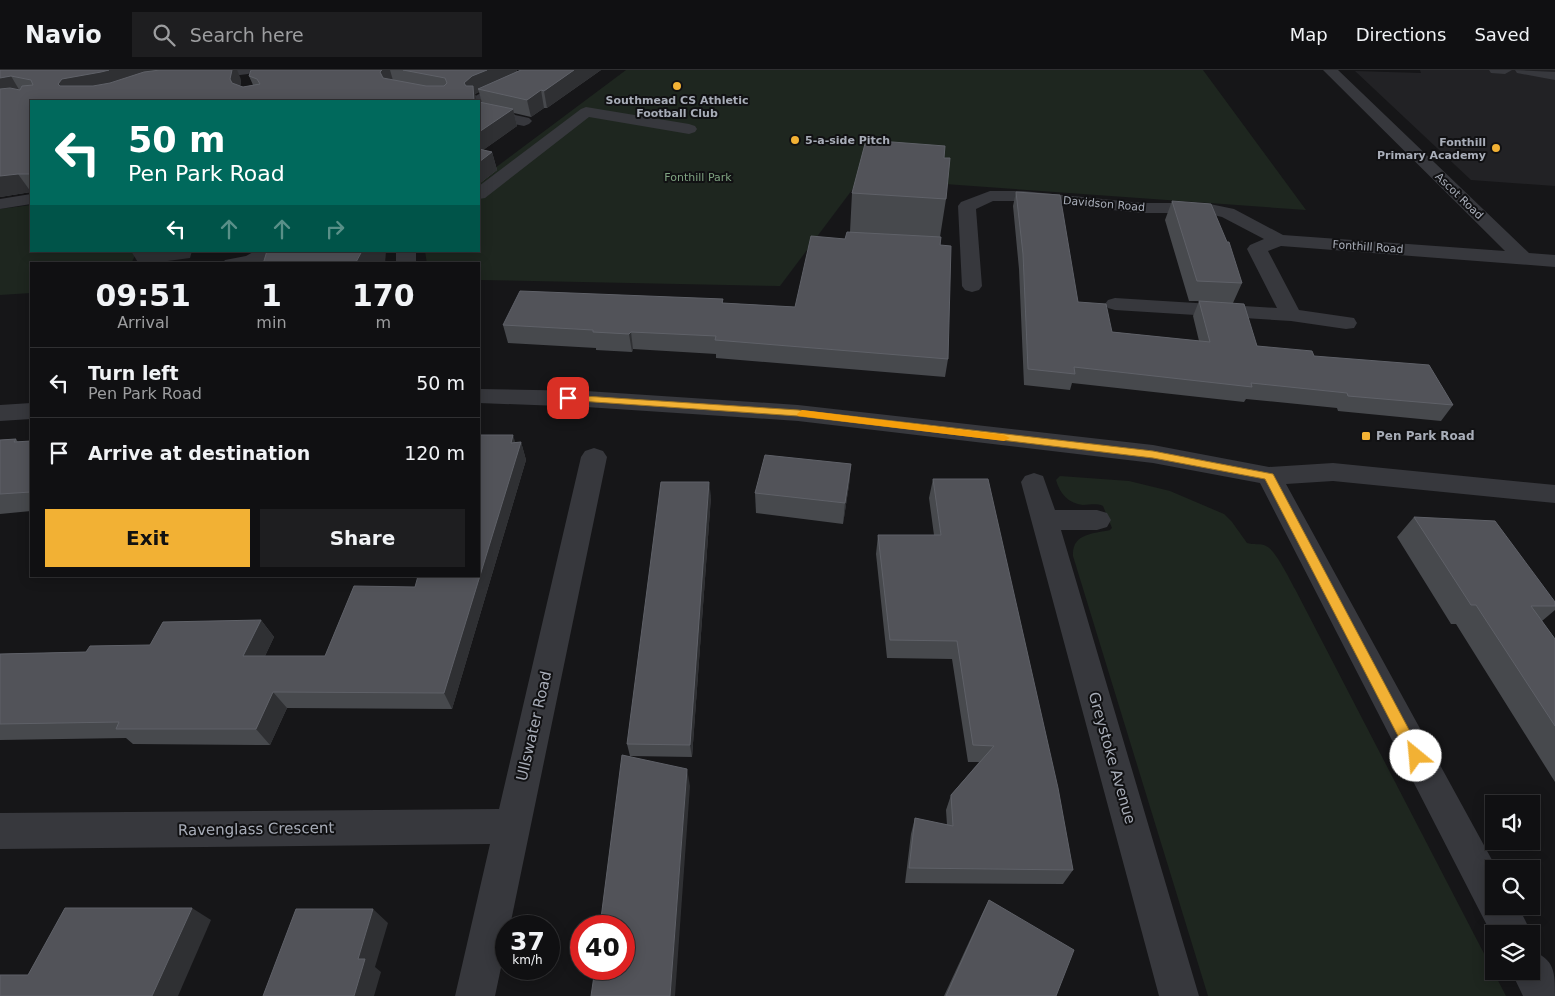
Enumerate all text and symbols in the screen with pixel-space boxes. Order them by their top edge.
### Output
search box [132,12,482,57]
text: Navio [25,21,102,49]
icon: search [150,21,178,49]
text: Search here [190,24,304,46]
text: Map [1290,24,1328,45]
text: Directions [1356,24,1446,45]
text: Saved [1474,24,1530,45]
marker: Southmead CS Athletic Football Club [671,80,683,92]
place label: Southmead CS Athletic Football Club [606,94,748,120]
icon: left [45,120,110,185]
text: 50 m [128,120,225,160]
marker: 5-a-side Pitch [789,134,801,146]
place label: 5-a-side Pitch [805,134,890,147]
place label: Fonthill Primary Academy [1377,136,1486,162]
marker: Fonthill Primary Academy [1490,142,1502,154]
text: Pen Park Road [128,161,285,186]
street label: Ascot Road [1432,170,1486,222]
park label: Fonthill Park [664,171,732,184]
street label: Davidson Road [1062,194,1146,214]
icon: left [162,215,190,243]
icon: ahead [215,215,243,243]
icon: ahead [268,215,296,243]
icon: right [321,215,349,243]
street label: Fonthill Road [1332,238,1404,256]
text: 09:51 [95,278,191,313]
text: 1 [261,278,282,313]
text: 170 [352,278,415,313]
text: Arrival [117,313,169,332]
text: min [256,313,287,332]
text: m [375,313,391,332]
text: Turn left [88,362,179,384]
icon: left [45,369,73,397]
text: 50 m [416,372,465,394]
pin [547,377,589,419]
text: Pen Park Road [88,384,202,403]
icon: arrive [554,384,582,412]
place label: Pen Park Road [1376,429,1474,443]
marker: Pen Park Road [1360,430,1372,442]
icon: arrive [45,439,73,467]
text: Arrive at destination [88,442,310,464]
text: 120 m [404,442,465,464]
button: Exit [45,509,250,567]
button: Share [260,509,465,567]
street label: Ullswater Road [513,669,555,783]
street label: Greystoke Avenue [1085,690,1139,826]
position arrow [1389,729,1441,781]
map controls [1485,795,1540,980]
button: sound [1485,795,1540,850]
street label: Ravenglass Crescent [178,819,334,839]
button: search [1485,860,1540,915]
speed limit sign: 40 [570,915,635,980]
button: layers [1485,925,1540,980]
text: 37 [510,927,545,956]
text: km/h [512,953,543,967]

